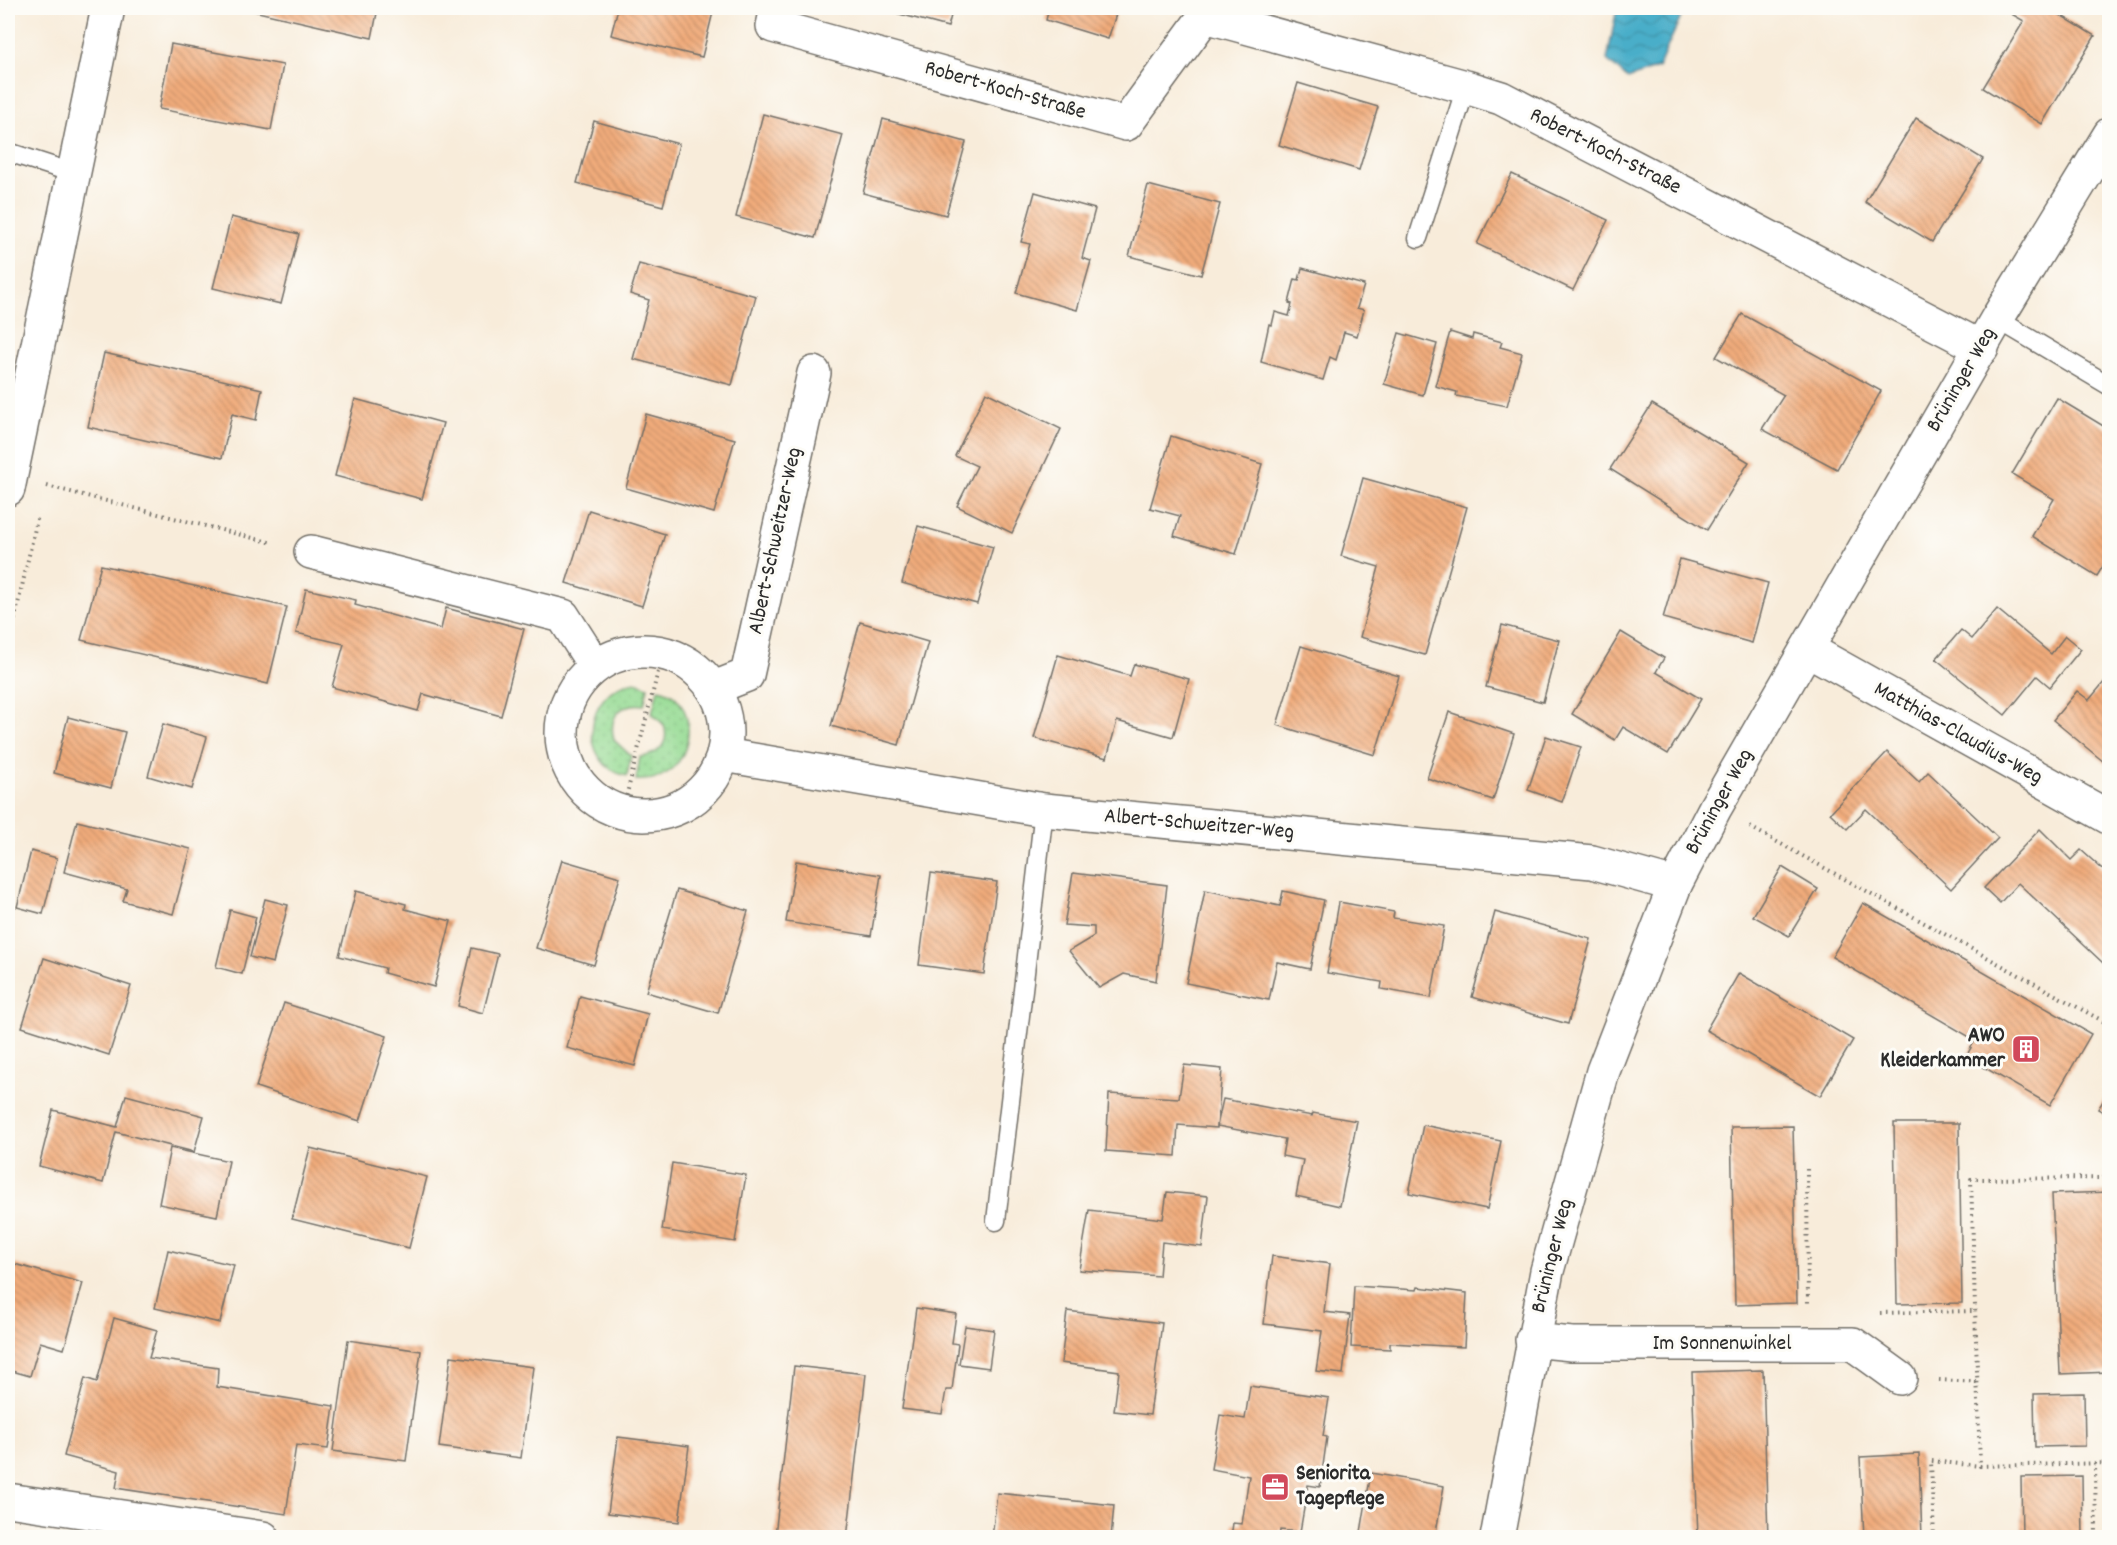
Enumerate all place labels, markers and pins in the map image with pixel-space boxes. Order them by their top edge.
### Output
place label: AWO Kleiderkammer [1880,1021,2006,1077]
building icon: AWO Kleiderkammer [2010,1033,2042,1065]
place label: Seniorita Tagepflege [1296,1459,1385,1515]
office icon: Seniorita Tagepflege [1259,1471,1291,1503]

